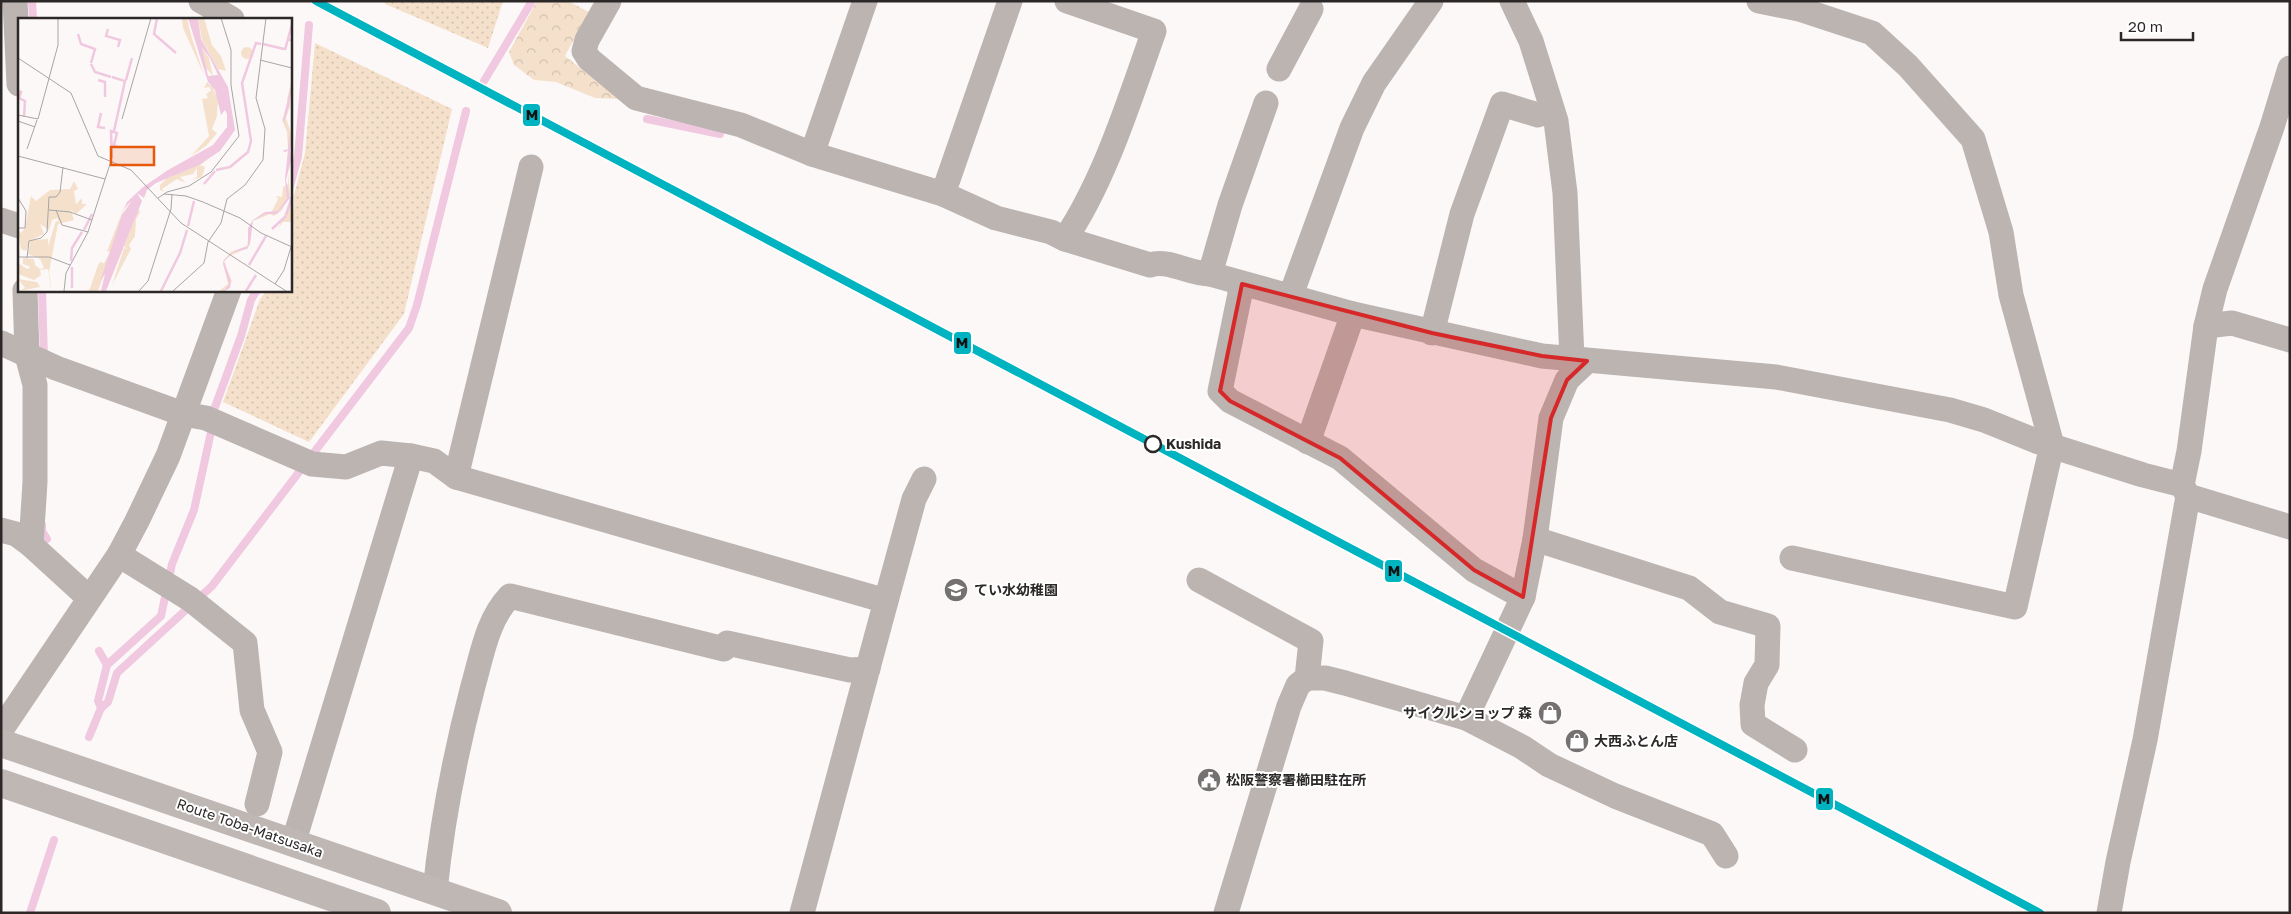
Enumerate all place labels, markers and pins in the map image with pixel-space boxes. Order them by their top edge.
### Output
marker: Kushida [1144,435,1162,453]
place label: Kushida [1166,435,1221,452]
school or university icon: てい水幼稚園 [943,577,969,603]
place label: てい水幼稚園 [974,581,1058,598]
shop icon: サイクルショップ 森 [1537,700,1563,726]
place label: サイクルショップ 森 [1403,704,1532,721]
shop icon: 大西ふとん店 [1564,728,1590,754]
place label: 大西ふとん店 [1594,732,1678,749]
public building icon: 松阪警察署櫛田駐在所 [1196,767,1222,793]
place label: 松阪警察署櫛田駐在所 [1226,771,1366,788]

